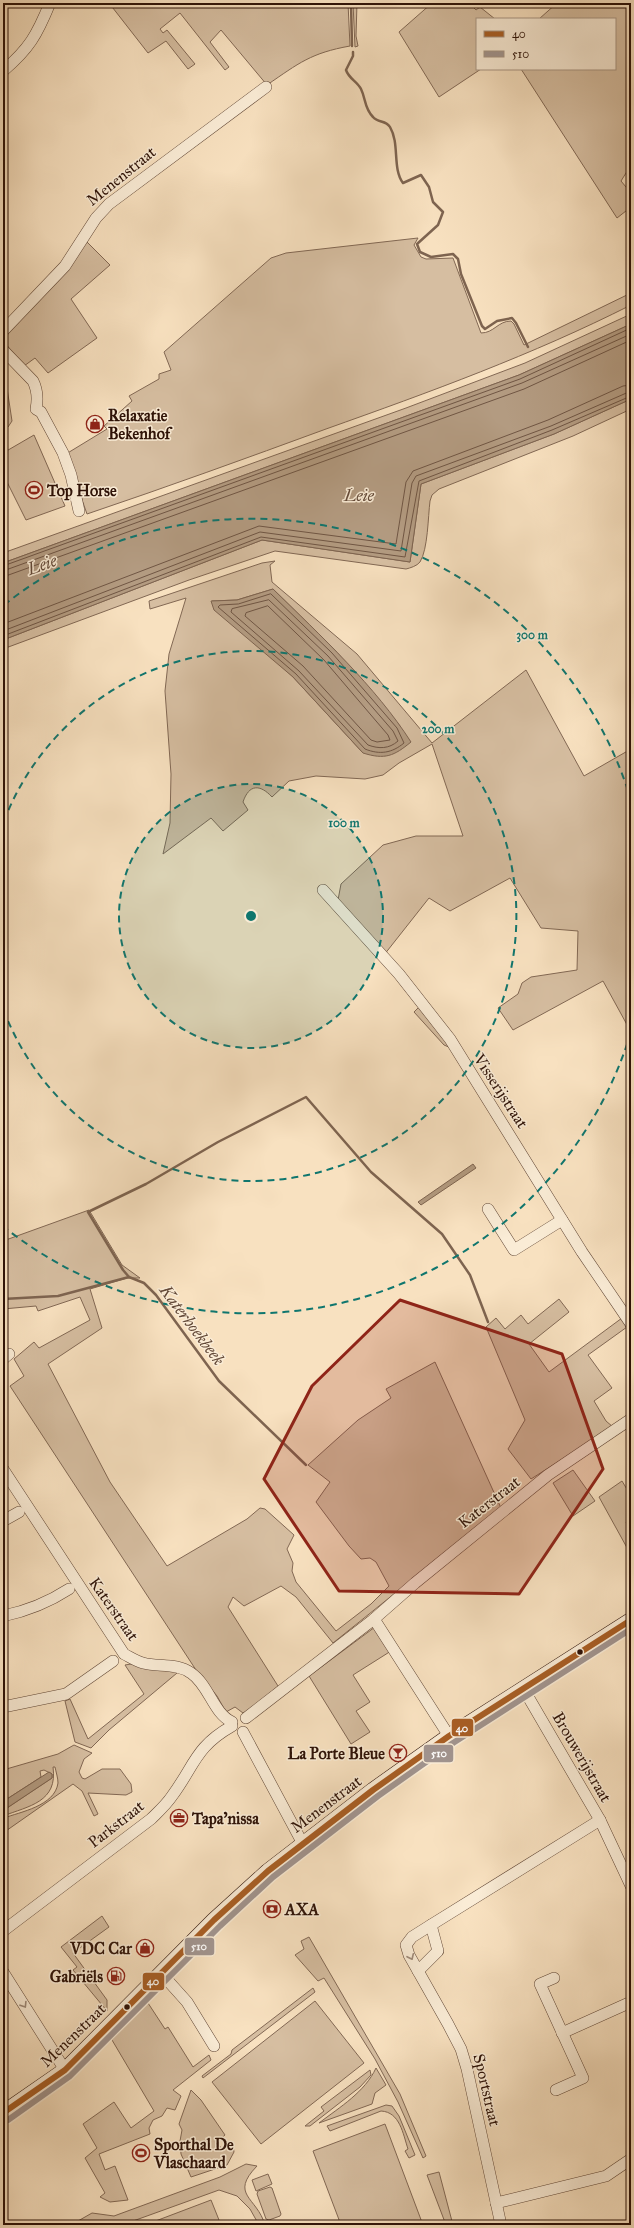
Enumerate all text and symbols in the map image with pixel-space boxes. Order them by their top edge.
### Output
legend [476,18,616,70]
text: 40 [512,27,526,41]
text: 510 [512,47,529,61]
street label: Menenstraat [83,142,160,210]
place label: Relaxatie Bekenhof [108,406,173,443]
shop icon: Relaxatie Bekenhof [85,414,105,434]
sports icon: Top Horse [24,480,44,500]
place label: Top Horse [46,481,117,501]
water label: Leie [343,485,375,506]
water label: Leie [23,550,60,580]
text: 300 m [516,628,549,643]
text: 200 m [422,722,455,736]
text: 100 m [328,816,361,830]
centre of rings [244,909,258,923]
street label: Visserijstraat [469,1049,532,1132]
water label: Katerhoekbeek [154,1280,229,1370]
street label: Katerstraat [454,1472,524,1532]
street label: Katerstraat [85,1574,143,1645]
unlabelled marker [575,1647,585,1657]
street label: Brouwerijstraat [549,1708,616,1806]
line badge: 40 [451,1718,474,1737]
text: 40 [456,1722,469,1736]
bar icon: La Porte Bleue [388,1743,408,1763]
place label: La Porte Bleue [288,1744,385,1763]
line badge: 510 [423,1744,454,1763]
text: 510 [431,1747,448,1760]
street label: Menenstraat [287,1771,365,1837]
street label: Parkstraat [84,1796,148,1852]
office icon: Tapa'nissa [169,1808,189,1828]
place label: Tapa'nissa [191,1809,260,1829]
bank icon: AXA [262,1899,282,1919]
place label: AXA [284,1900,319,1919]
line badge: 510 [184,1937,215,1956]
shop icon: VDC Car [135,1938,155,1958]
place label: VDC Car [69,1939,133,1958]
text: 510 [191,1940,208,1953]
one-way arrow [406,1952,414,1960]
fuel station icon: Gabriëls [106,1966,126,1986]
place label: Gabriëls [50,1967,103,1986]
line badge: 40 [142,1972,165,1991]
text: 40 [147,1975,160,1989]
street label: Menenstraat [36,1999,110,2071]
one-way arrow [19,2001,27,2008]
unlabelled marker [122,2002,132,2012]
street label: Sportstraat [469,2052,505,2128]
place label: Sporthal De Vlaschaard [153,2135,234,2172]
sports icon: Sporthal De Vlaschaard [131,2143,151,2163]

